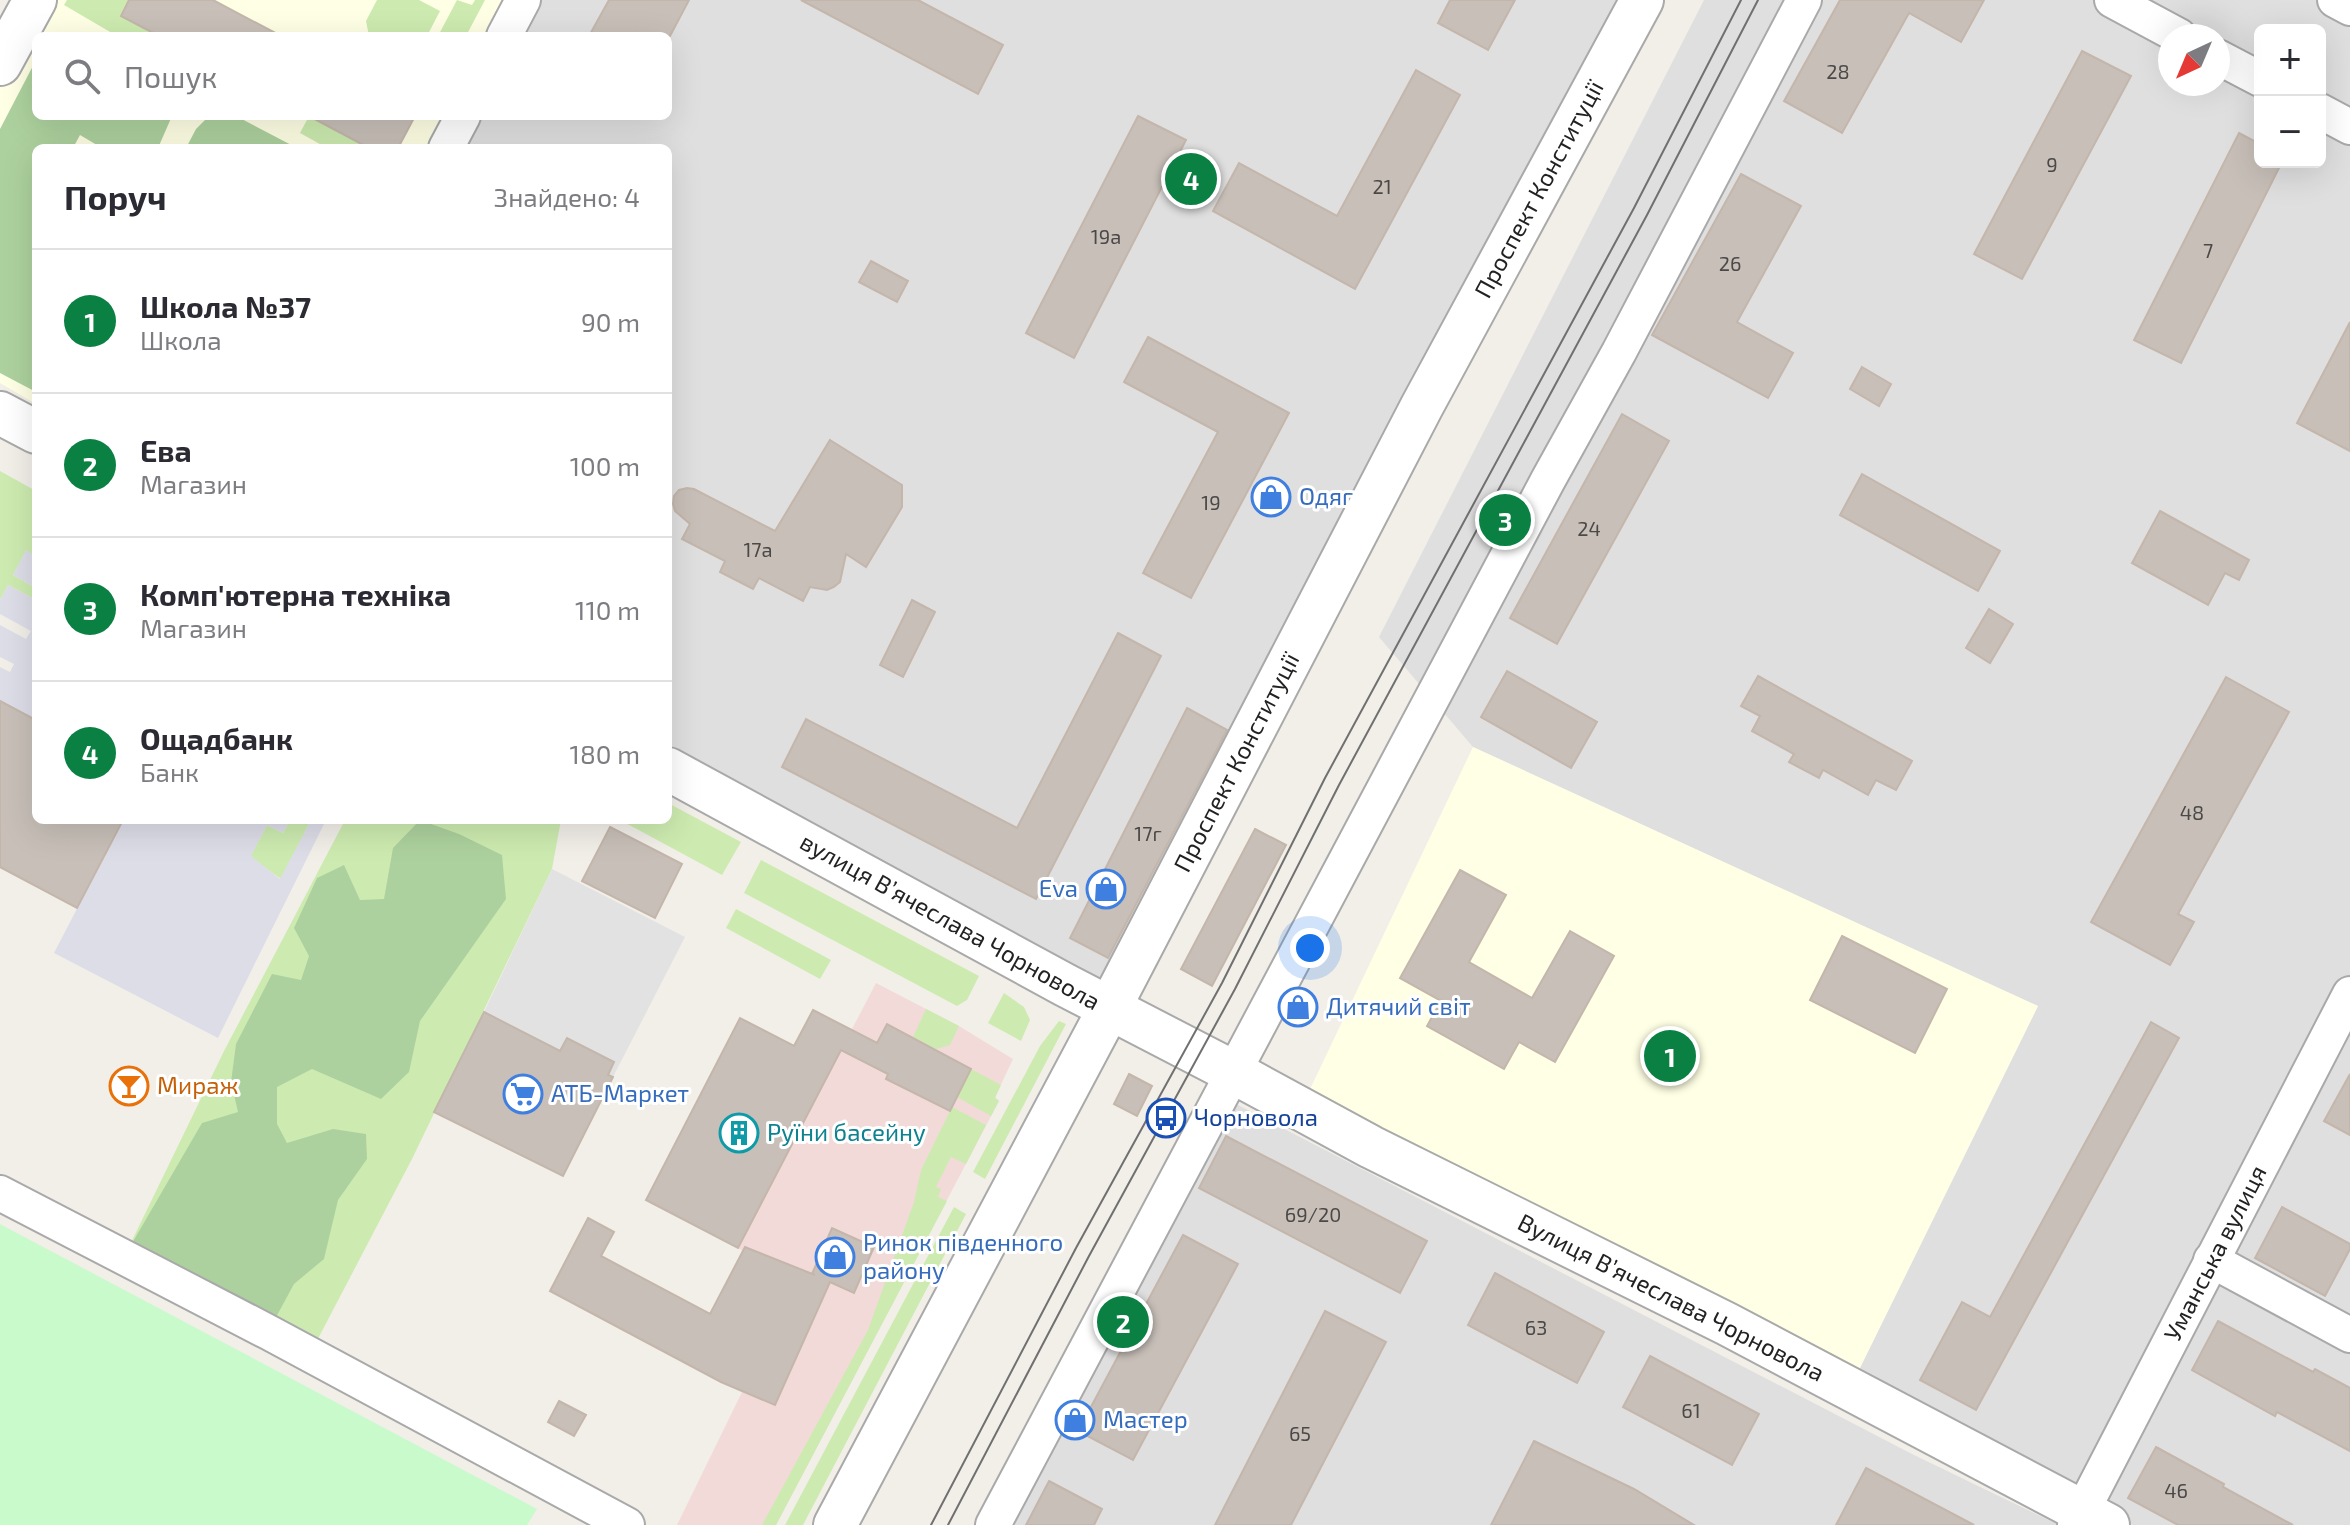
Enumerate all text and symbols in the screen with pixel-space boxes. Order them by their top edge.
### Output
north arrow [2158,24,2230,96]
map controls [2254,24,2326,168]
button: + [2254,24,2326,96]
search box [32,32,672,120]
icon: search [60,54,104,98]
text: Пошук [124,58,217,94]
house number: 28 [1826,59,1850,83]
street label: Проспект Конституції [1467,74,1609,302]
button: − [2254,96,2326,168]
pin: 4 [1165,149,1217,209]
house number: 9 [2046,152,2058,176]
house number: 21 [1372,174,1392,198]
text: Поруч [64,176,167,217]
text: Знайдено: 4 [494,181,640,212]
house number: 19а [1091,224,1121,248]
house number: 7 [2203,238,2213,262]
house number: 26 [1719,251,1741,275]
text: Школа №37 [140,288,311,324]
text: 1 [84,306,96,337]
text: 90 m [581,306,640,337]
text: Школа [140,324,222,355]
text: Ева [140,432,192,468]
text: 2 [82,450,98,481]
text: 100 m [570,450,640,481]
text: Магазин [140,468,247,499]
shop icon: Одяг [1250,476,1292,518]
place label: Одяг [1299,481,1353,510]
house number: 19 [1201,490,1221,514]
pin: 3 [1479,490,1531,550]
house number: 24 [1577,516,1601,540]
house number: 17а [743,537,773,561]
text: Комп'ютерна техніка [140,576,451,612]
text: 3 [83,594,97,625]
text: 110 m [575,594,640,625]
text: Магазин [140,612,247,643]
street label: Проспект Конституції [1167,646,1305,876]
text: Ощадбанк [140,720,293,756]
text: 4 [82,738,98,769]
text: 180 m [570,738,640,769]
text: Банк [140,756,199,787]
house number: 48 [2180,800,2204,824]
house number: 17г [1134,821,1162,845]
street label: вулиця Вʼячеслава Чорновола [795,826,1106,1016]
shop icon: Eva [1085,868,1127,910]
place label: Eva [1039,873,1078,902]
your location [1290,928,1330,968]
shop icon: Дитячий світ [1277,986,1319,1028]
place label: Дитячий світ [1326,991,1471,1020]
pin: 1 [1644,1026,1696,1086]
bar icon: Мираж [108,1065,150,1107]
place label: Мираж [157,1070,238,1099]
supermarket icon: АТБ-Маркет [502,1073,544,1115]
place label: АТБ-Маркет [551,1078,689,1107]
bus stop icon: Чорновола [1145,1097,1187,1139]
place label: Чорновола [1194,1102,1318,1131]
building icon: Руїни басейну [718,1112,760,1154]
place label: Руїни басейну [767,1117,926,1147]
street label: Уманська вулиця [2157,1160,2272,1345]
house number: 69/20 [1285,1202,1341,1226]
street label: Вулиця Вʼячеслава Чорновола [1513,1207,1830,1388]
place label: Ринок південного району [863,1227,1063,1285]
shop icon: Ринок південного району [814,1236,856,1278]
pin: 2 [1097,1292,1149,1352]
house number: 63 [1525,1315,1547,1339]
house number: 61 [1681,1398,1701,1422]
shop icon: Мастер [1054,1399,1096,1441]
place label: Мастер [1103,1404,1188,1433]
house number: 65 [1289,1421,1311,1445]
house number: 46 [2164,1478,2188,1502]

